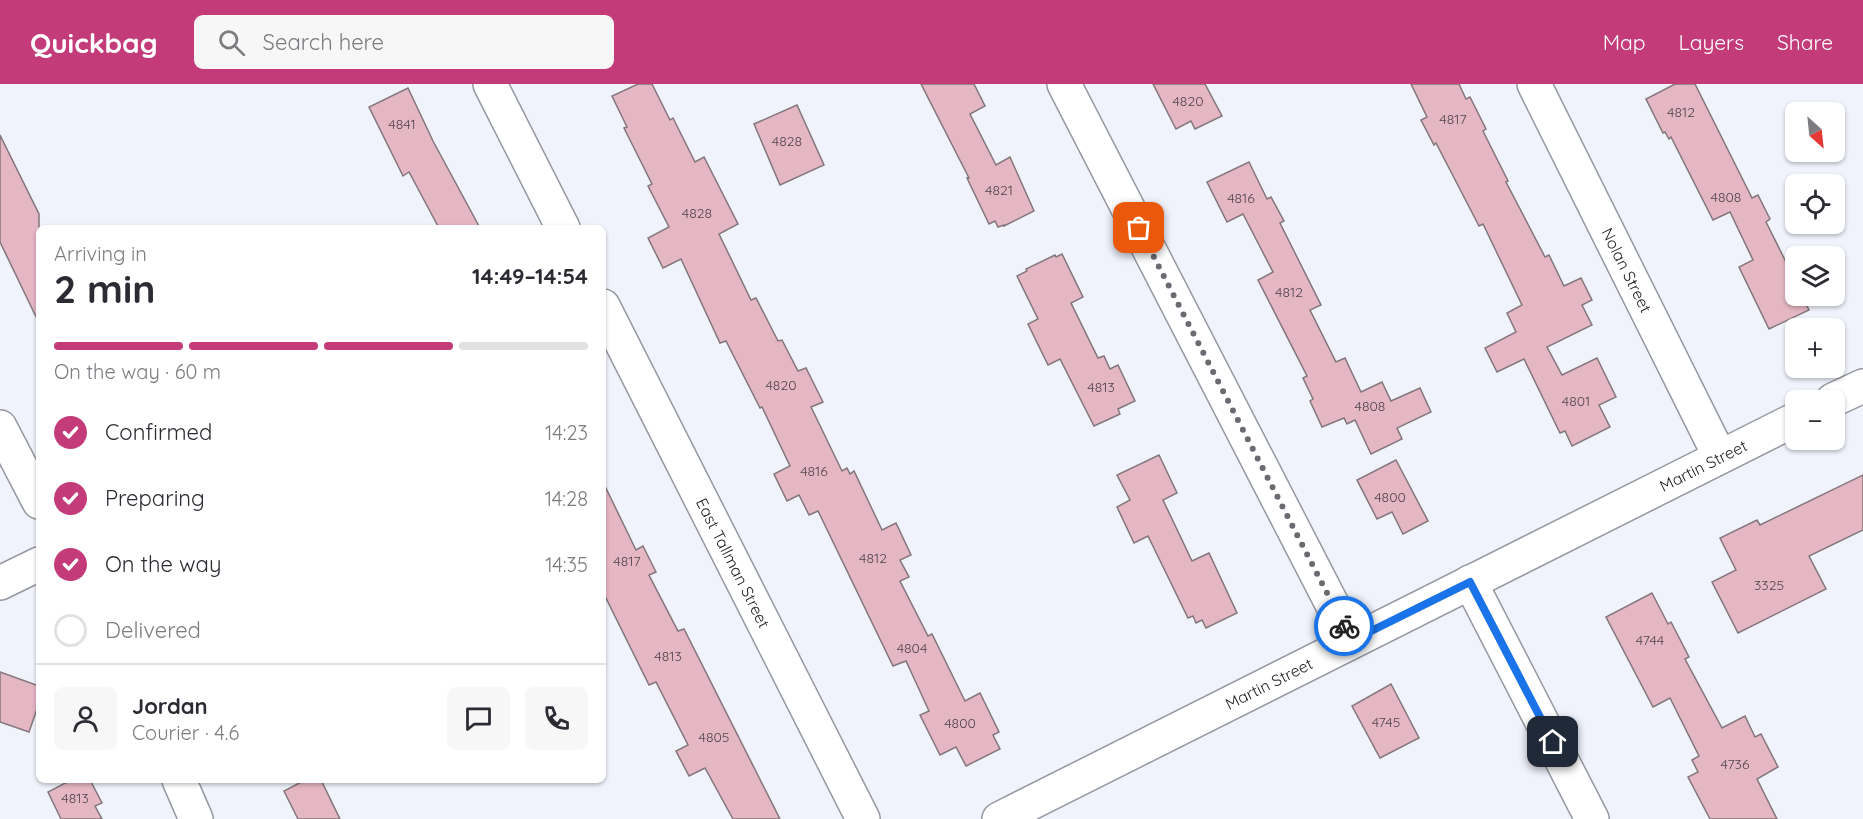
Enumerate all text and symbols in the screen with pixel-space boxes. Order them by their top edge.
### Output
search box [194,15,614,69]
text: Quickbag [30,25,158,60]
icon: search [215,26,248,59]
text: Search here [263,28,384,56]
text: Map [1603,29,1646,55]
text: Layers [1679,29,1744,55]
text: Share [1777,29,1833,55]
house number: 4820 [1172,92,1204,110]
north arrow [1785,102,1845,162]
map controls [1785,102,1845,450]
house number: 4812 [1667,103,1695,121]
house number: 4817 [1439,110,1467,128]
house number: 4841 [388,115,416,133]
house number: 4828 [772,132,802,150]
button: locate [1785,174,1845,234]
house number: 4821 [985,181,1013,199]
house number: 4808 [1711,188,1741,206]
house number: 4816 [1227,189,1255,207]
pin [1113,202,1164,253]
house number: 4828 [682,204,712,222]
icon: bag [1122,211,1155,244]
street label: Nolan Street [1597,224,1656,316]
text: Arriving in [54,241,147,266]
button: layers [1785,246,1845,306]
text: 14:49–14:54 [472,262,588,290]
text: 2 min [54,264,156,313]
house number: 4812 [1275,283,1303,301]
button: + [1785,318,1845,378]
text: On the way · 60 m [54,359,221,384]
house number: 4820 [765,376,797,394]
house number: 4813 [1087,378,1115,396]
button: − [1785,390,1845,450]
house number: 4801 [1562,392,1590,410]
house number: 4808 [1355,397,1385,415]
icon: check [54,416,87,449]
text: Confirmed [105,418,212,446]
text: 14:23 [545,420,588,445]
street label: Martin Street [1656,435,1750,496]
house number: 4816 [800,462,828,480]
icon: check [54,482,87,515]
text: Preparing [105,484,205,512]
text: 14:28 [545,486,588,511]
house number: 4800 [1374,488,1406,506]
street label: East Tallman Street [692,495,774,631]
icon: check [54,548,87,581]
house number: 4812 [859,549,887,567]
text: On the way [105,550,221,578]
text: 14:35 [545,552,588,577]
house number: 4817 [613,552,641,570]
house number: 3325 [1754,576,1784,594]
courier [1314,596,1374,656]
icon: bike [1328,610,1361,643]
text: Delivered [105,616,201,644]
house number: 4744 [1636,631,1664,649]
house number: 4804 [897,639,927,657]
house number: 4813 [654,647,682,665]
street label: Martin Street [1222,653,1316,714]
button: person [54,687,117,750]
button: chat [447,687,510,750]
button: phone [525,687,588,750]
text: Jordan [132,692,208,720]
house number: 4745 [1372,713,1400,731]
house number: 4800 [944,714,976,732]
pin [1527,716,1578,767]
text: Courier · 4.6 [132,720,239,745]
icon: home [1536,725,1569,758]
house number: 4805 [699,728,729,746]
house number: 4736 [1720,755,1750,773]
house number: 4813 [61,789,89,807]

